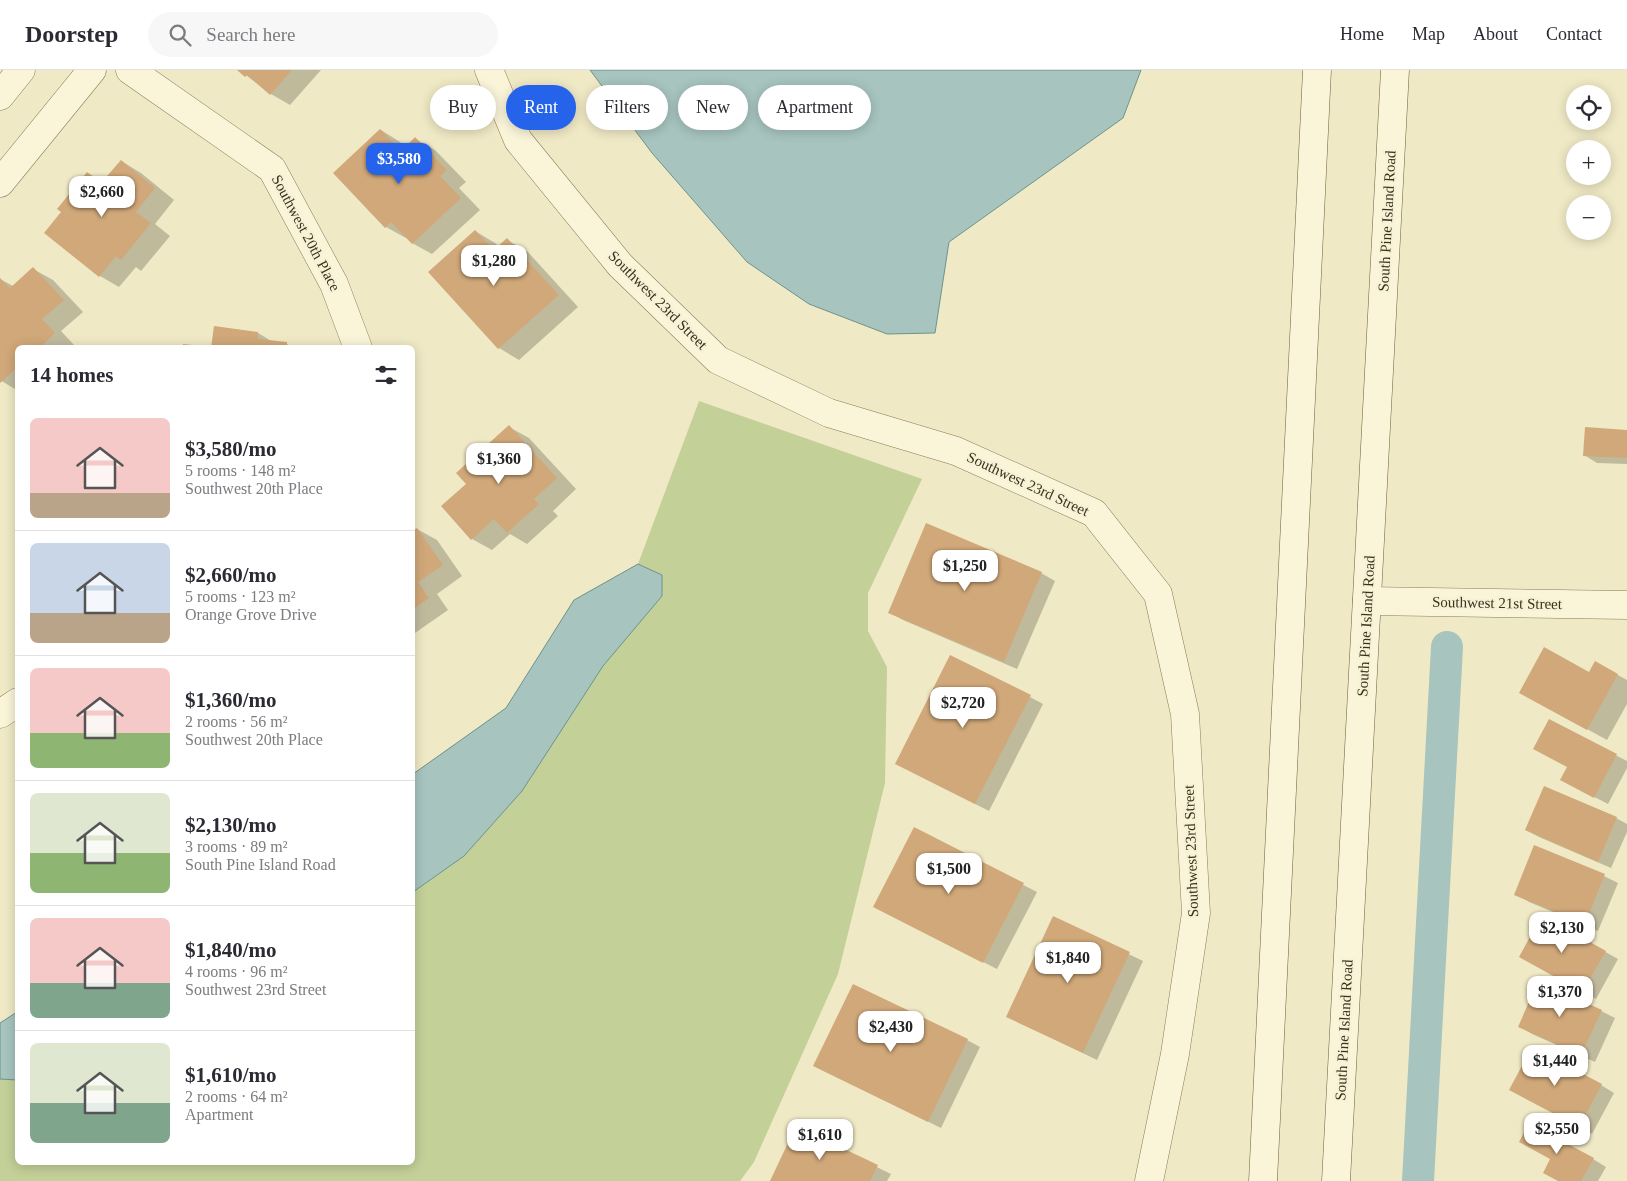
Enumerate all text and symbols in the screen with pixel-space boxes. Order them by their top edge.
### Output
search box [148,12,498,57]
text: Doorstep [25,21,118,47]
icon: search [166,21,194,49]
text: Search here [206,24,295,45]
text: Home [1340,24,1384,44]
text: Map [1412,24,1445,44]
text: About [1473,24,1518,44]
text: Contact [1546,24,1602,44]
chip: Buy [430,85,496,130]
chip: Rent [506,85,576,130]
chip: Filters [586,85,668,130]
chip: New [678,85,748,130]
chip: Apartment [758,85,871,130]
map controls [1566,85,1611,240]
button: locate [1566,85,1611,130]
button: + [1566,140,1611,185]
pin: $3,580 [358,142,440,185]
text: $3,580 [377,150,421,167]
street label: South Pine Island Road [1375,150,1399,292]
street label: Southwest 20th Place [269,172,344,294]
pin: $2,660 [61,176,143,218]
text: $2,660 [80,183,124,200]
button: − [1566,195,1611,240]
pin: $1,280 [453,244,535,287]
street label: Southwest 23rd Street [605,247,711,353]
text: $1,280 [472,252,516,269]
icon: filters [372,361,400,389]
text: 14 homes [30,363,113,387]
text: $3,580/mo [185,437,277,461]
icon: home [70,438,130,498]
pin: $1,360 [458,442,540,485]
street label: Southwest 23rd Street [965,449,1092,520]
text: $1,360 [477,450,521,467]
text: 5 rooms · 148 m² [185,462,296,479]
text: Southwest 20th Place [185,480,323,497]
pin: $1,250 [924,550,1006,592]
street label: South Pine Island Road [1354,555,1378,697]
text: $1,250 [943,557,987,574]
icon: home [70,563,130,623]
text: $2,660/mo [185,563,277,587]
text: 5 rooms · 123 m² [185,588,296,605]
street label: Southwest 21st Street [1432,594,1563,612]
text: Orange Grove Drive [185,606,317,623]
pin: $2,720 [922,686,1004,729]
icon: home [70,688,130,748]
text: $1,360/mo [185,688,277,712]
text: $2,720 [941,694,985,711]
text: 2 rooms · 56 m² [185,713,288,730]
text: Southwest 20th Place [185,731,323,748]
street label: Southwest 23rd Street [1181,784,1201,917]
icon: home [70,813,130,873]
text: $2,130/mo [185,813,277,837]
text: 3 rooms · 89 m² [185,838,288,855]
pin: $1,500 [908,852,990,895]
text: South Pine Island Road [185,856,336,873]
text: $1,500 [927,860,971,877]
pin: $2,130 [1521,912,1603,954]
text: $2,130 [1540,919,1584,936]
icon: home [70,938,130,998]
text: $1,840/mo [185,938,277,962]
pin: $1,840 [1027,942,1109,984]
text: $1,840 [1046,949,1090,966]
street label: South Pine Island Road [1332,959,1356,1101]
text: 4 rooms · 96 m² [185,963,288,980]
pin: $1,370 [1519,976,1601,1018]
text: Southwest 23rd Street [185,981,326,998]
text: $1,370 [1538,983,1582,1000]
pin: $2,430 [850,1010,932,1053]
text: $2,430 [869,1018,913,1035]
pin: $1,440 [1514,1044,1596,1087]
text: $1,440 [1533,1052,1577,1069]
icon: home [70,1063,130,1123]
text: $1,610/mo [185,1063,277,1087]
text: 2 rooms · 64 m² [185,1088,288,1105]
text: Apartment [185,1106,253,1123]
pin: $2,550 [1516,1112,1598,1155]
pin: $1,610 [779,1118,861,1161]
text: $2,550 [1535,1120,1579,1137]
text: $1,610 [798,1126,842,1143]

